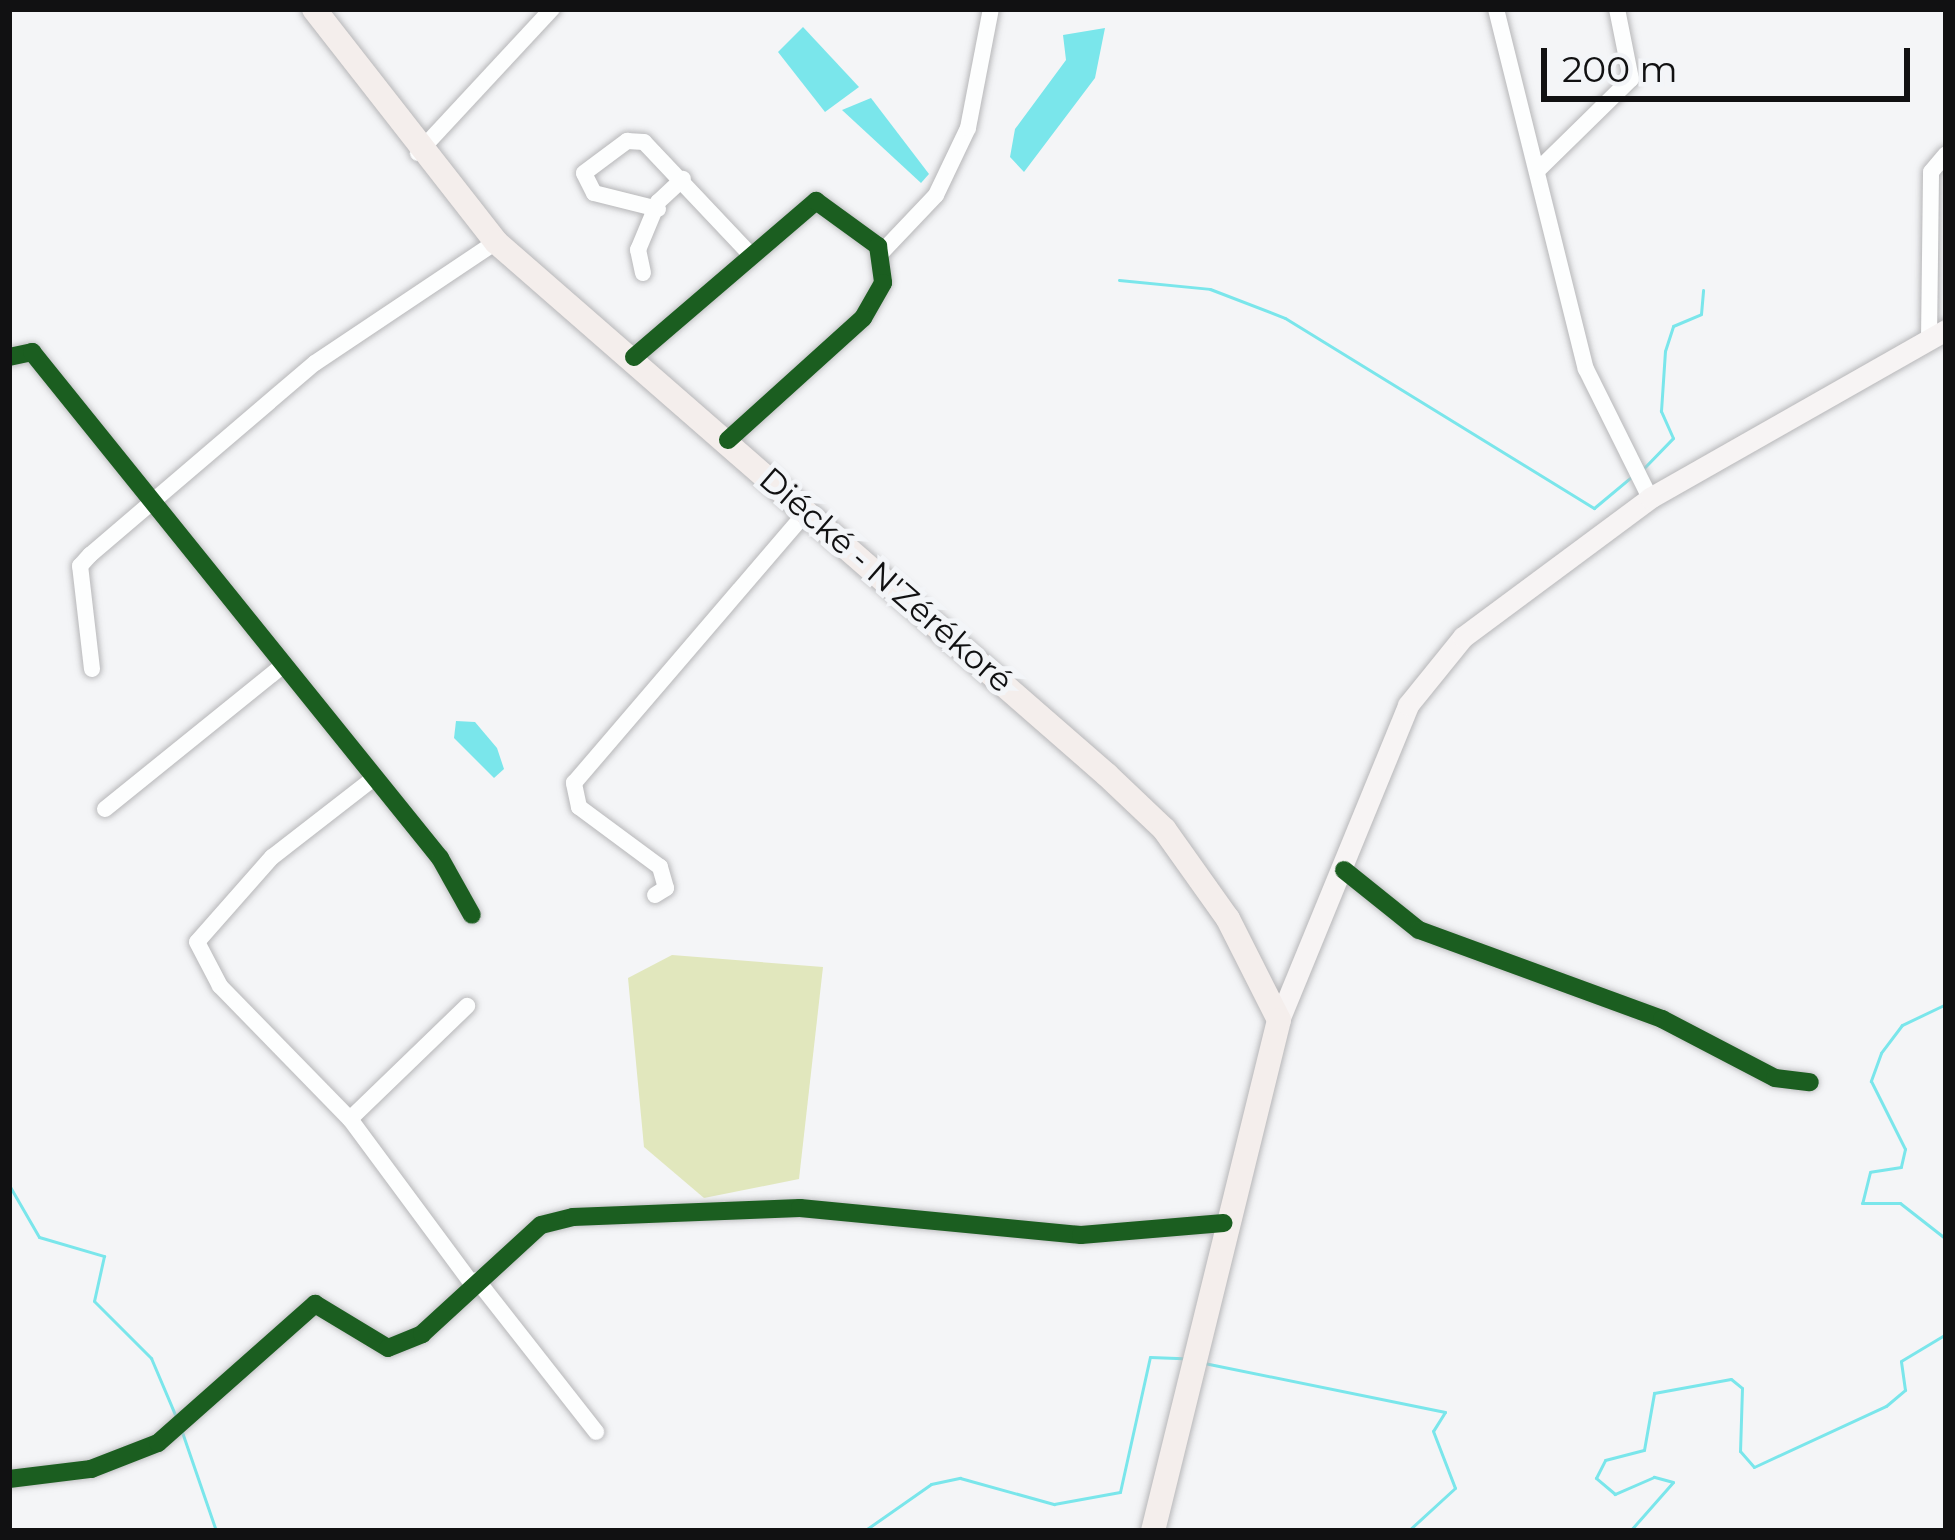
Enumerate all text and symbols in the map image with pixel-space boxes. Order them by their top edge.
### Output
scale bar [1547,24,1916,98]
text: 200 m [1562,47,1678,91]
street label: Diécké - N'Zérékoré [751,459,1021,701]

